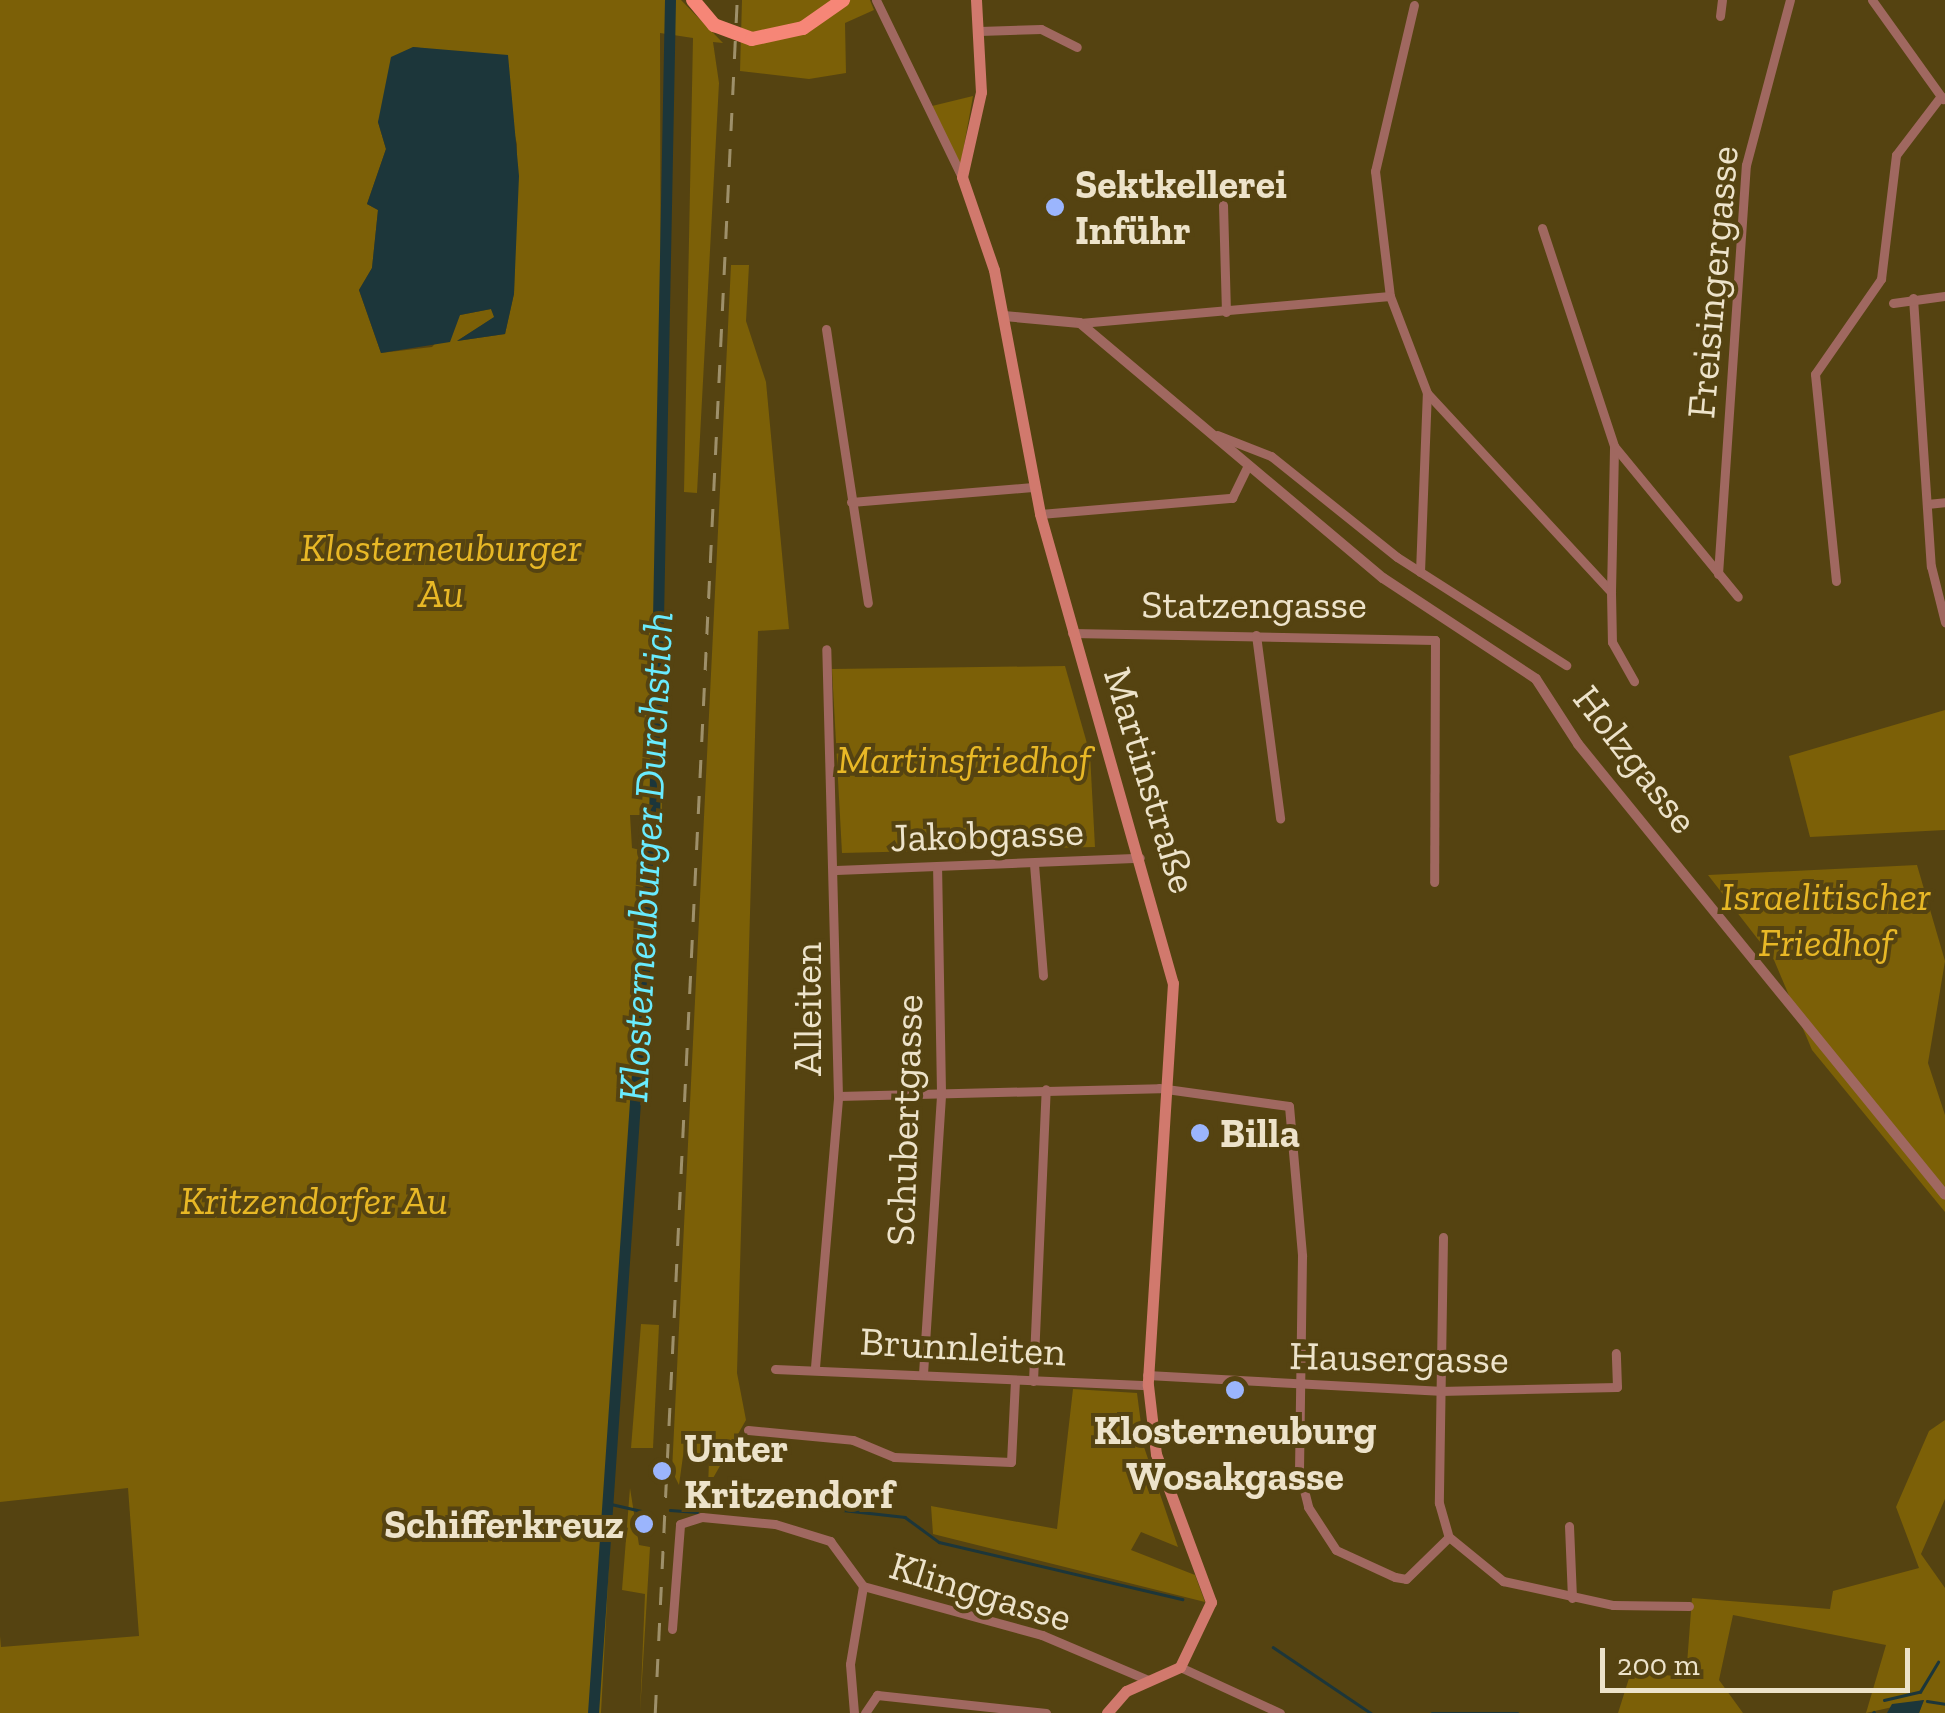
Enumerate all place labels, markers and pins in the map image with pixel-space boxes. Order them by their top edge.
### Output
place label: Sektkellerei Inführ [1075,160,1287,254]
marker: Sektkellerei Inführ [1044,196,1066,218]
place label: Billa [1220,1109,1300,1157]
marker: Billa [1189,1122,1211,1144]
marker: Klosterneuburg Wosakgasse [1224,1379,1246,1401]
place label: Klosterneuburg Wosakgasse [1094,1406,1376,1500]
place label: Unter Kritzendorf [684,1424,894,1518]
marker: Unter Kritzendorf [649,1458,675,1484]
place label: Schifferkreuz [384,1500,624,1548]
marker: Schifferkreuz [633,1513,655,1535]

